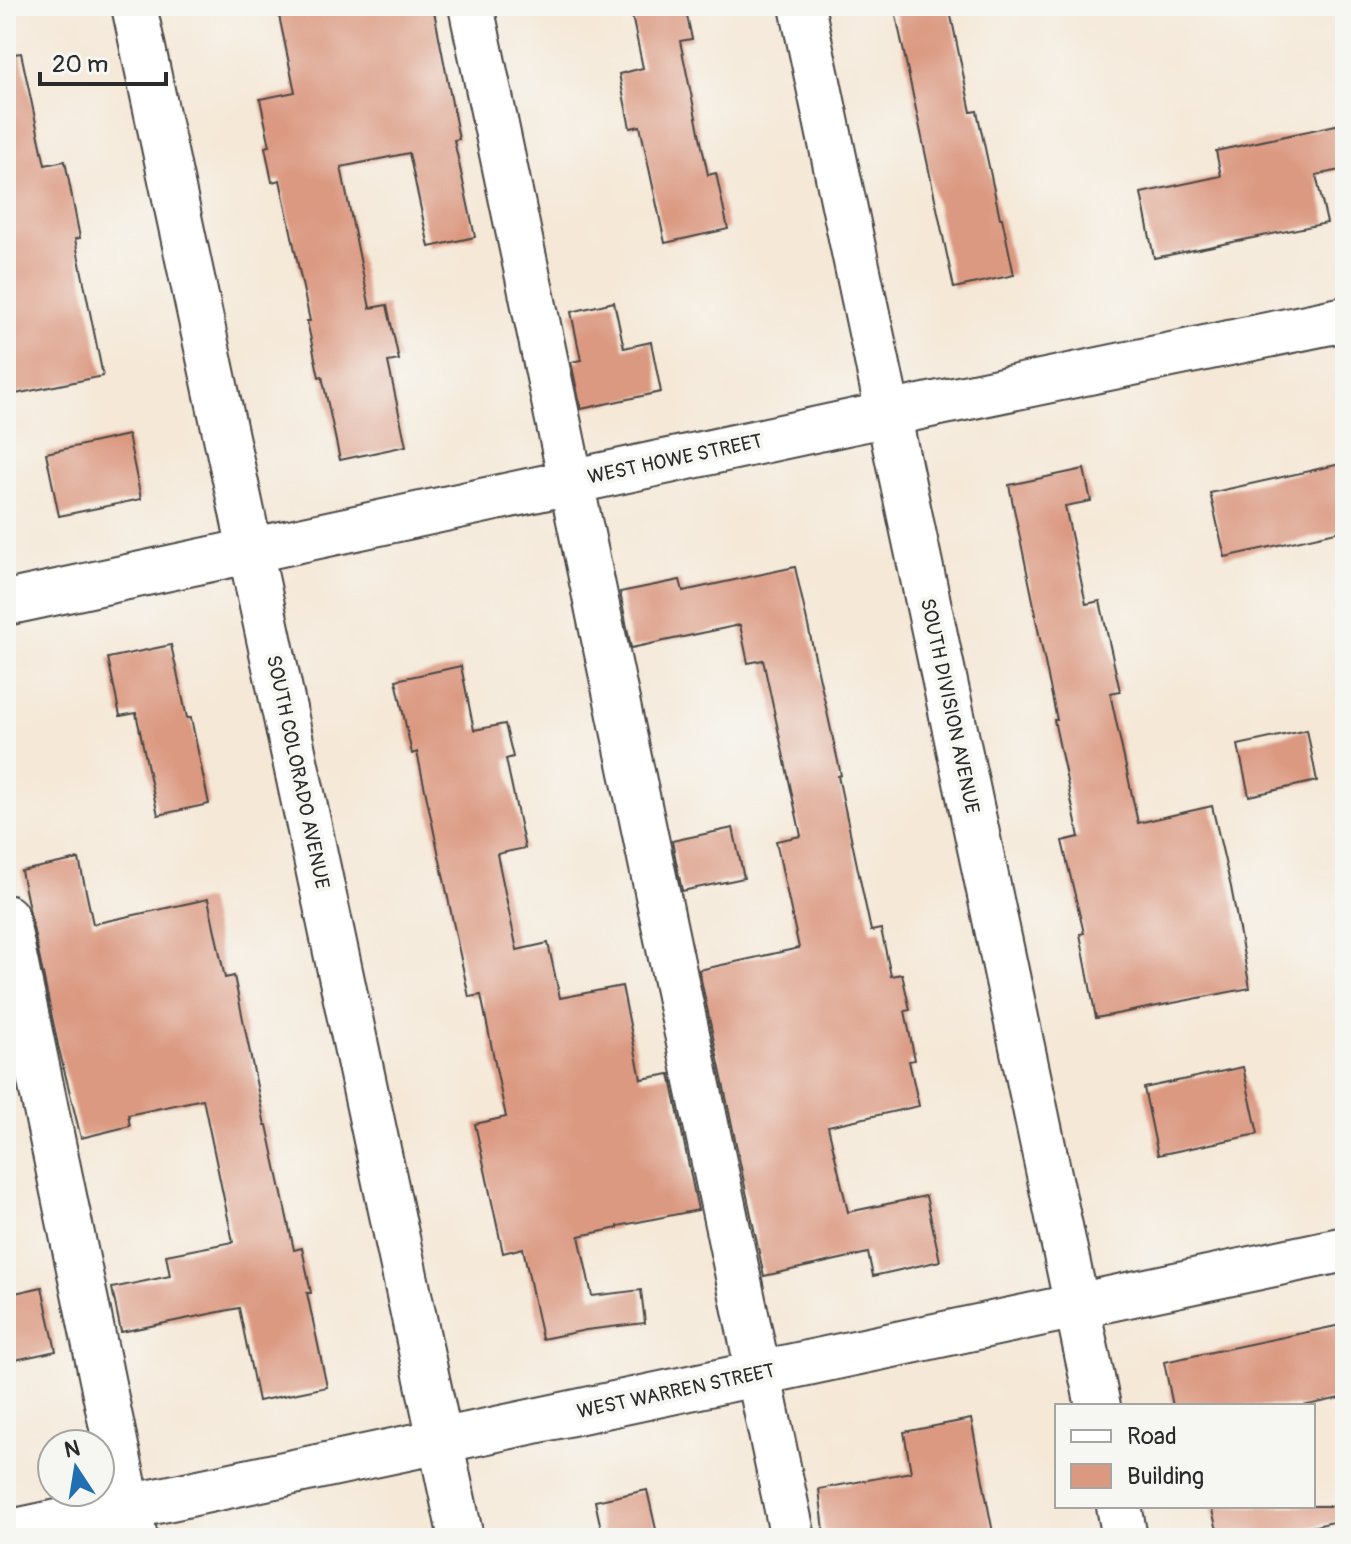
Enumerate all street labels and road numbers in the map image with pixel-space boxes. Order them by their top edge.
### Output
street label: WEST HOWE STREET [585,428,765,490]
street label: SOUTH DIVISION AVENUE [915,596,985,816]
street label: SOUTH COLORADO AVENUE [261,653,335,891]
street label: WEST WARREN STREET [575,1358,777,1424]

